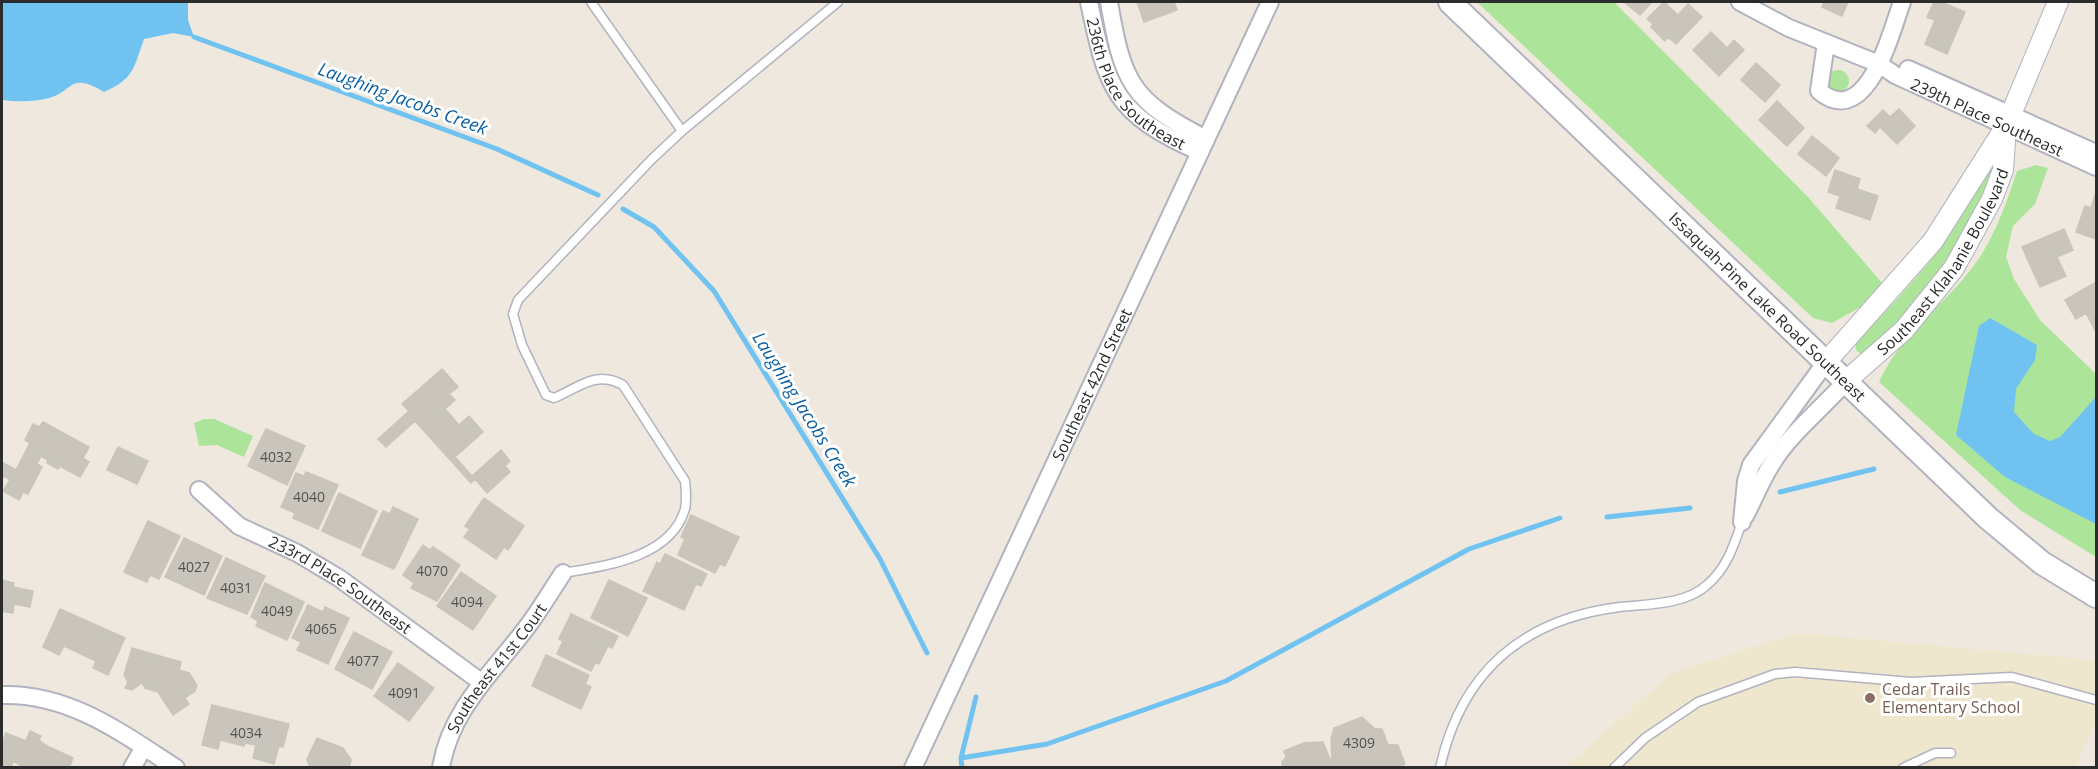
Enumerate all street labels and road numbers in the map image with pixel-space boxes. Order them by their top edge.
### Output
street label: 236th Place Southeast [1082,16,1189,155]
street label: 239th Place Southeast [1907,73,2067,162]
street label: Southeast Klahanie Boulevard [1872,165,2014,360]
street label: Issaquah-Pine Lake Road Southeast [1664,207,1871,406]
street label: Southeast 42nd Street [1047,305,1137,464]
street label: 233rd Place Southeast [265,530,416,639]
street label: Southeast 41st Court [442,599,552,737]

